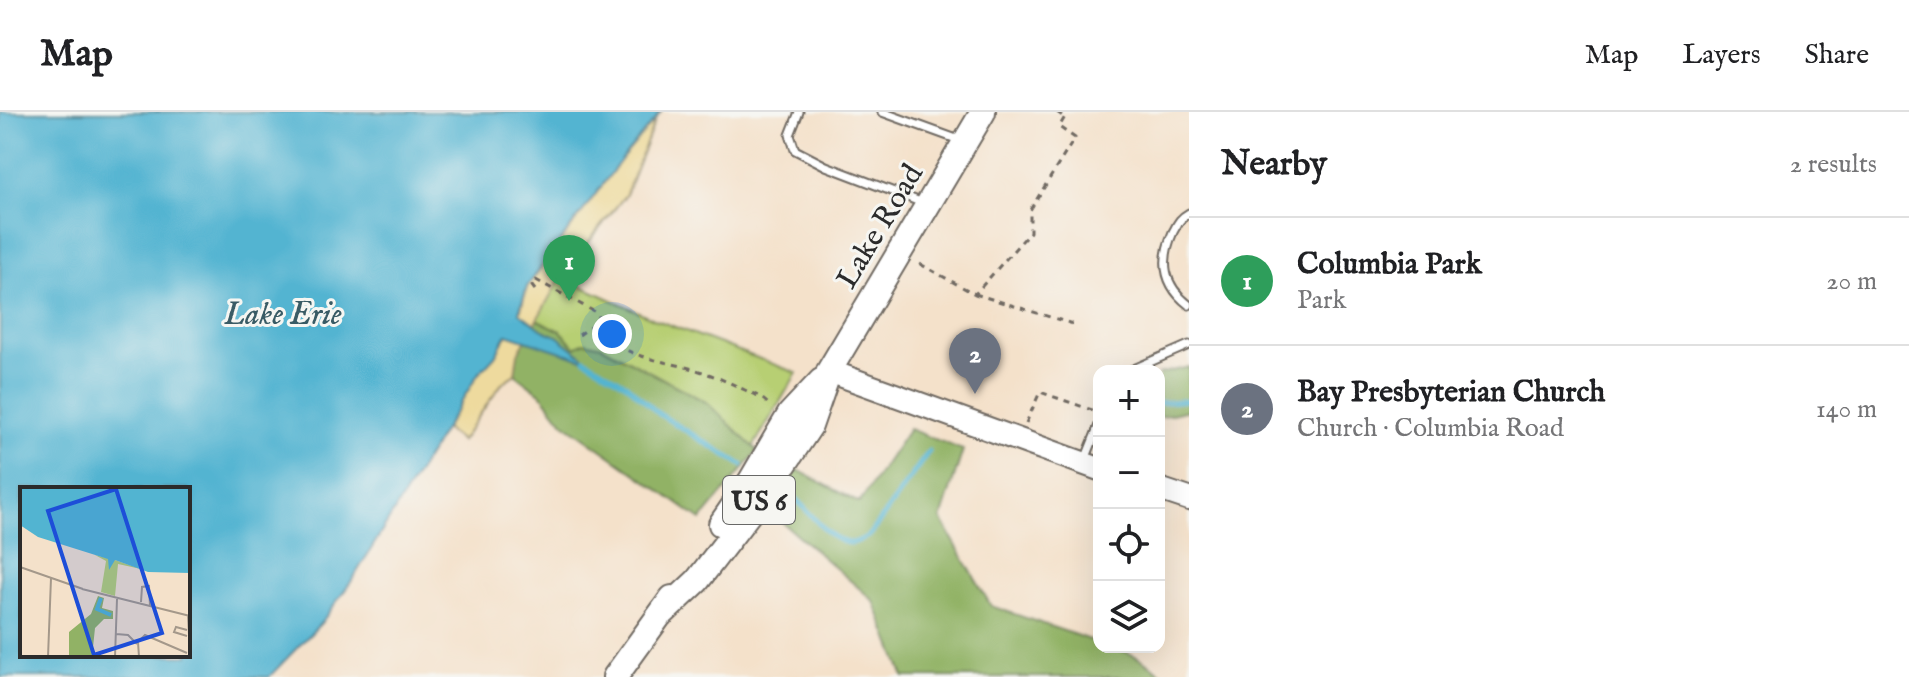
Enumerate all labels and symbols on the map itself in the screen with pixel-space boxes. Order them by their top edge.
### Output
street label: Lake Road [829,157,933,296]
pin: 1 [543,235,595,301]
water label: Lake Erie [223,295,342,336]
your location [592,314,632,354]
pin: 2 [949,328,1001,394]
road number: US 6 [723,476,795,524]
inset map [20,487,190,657]

